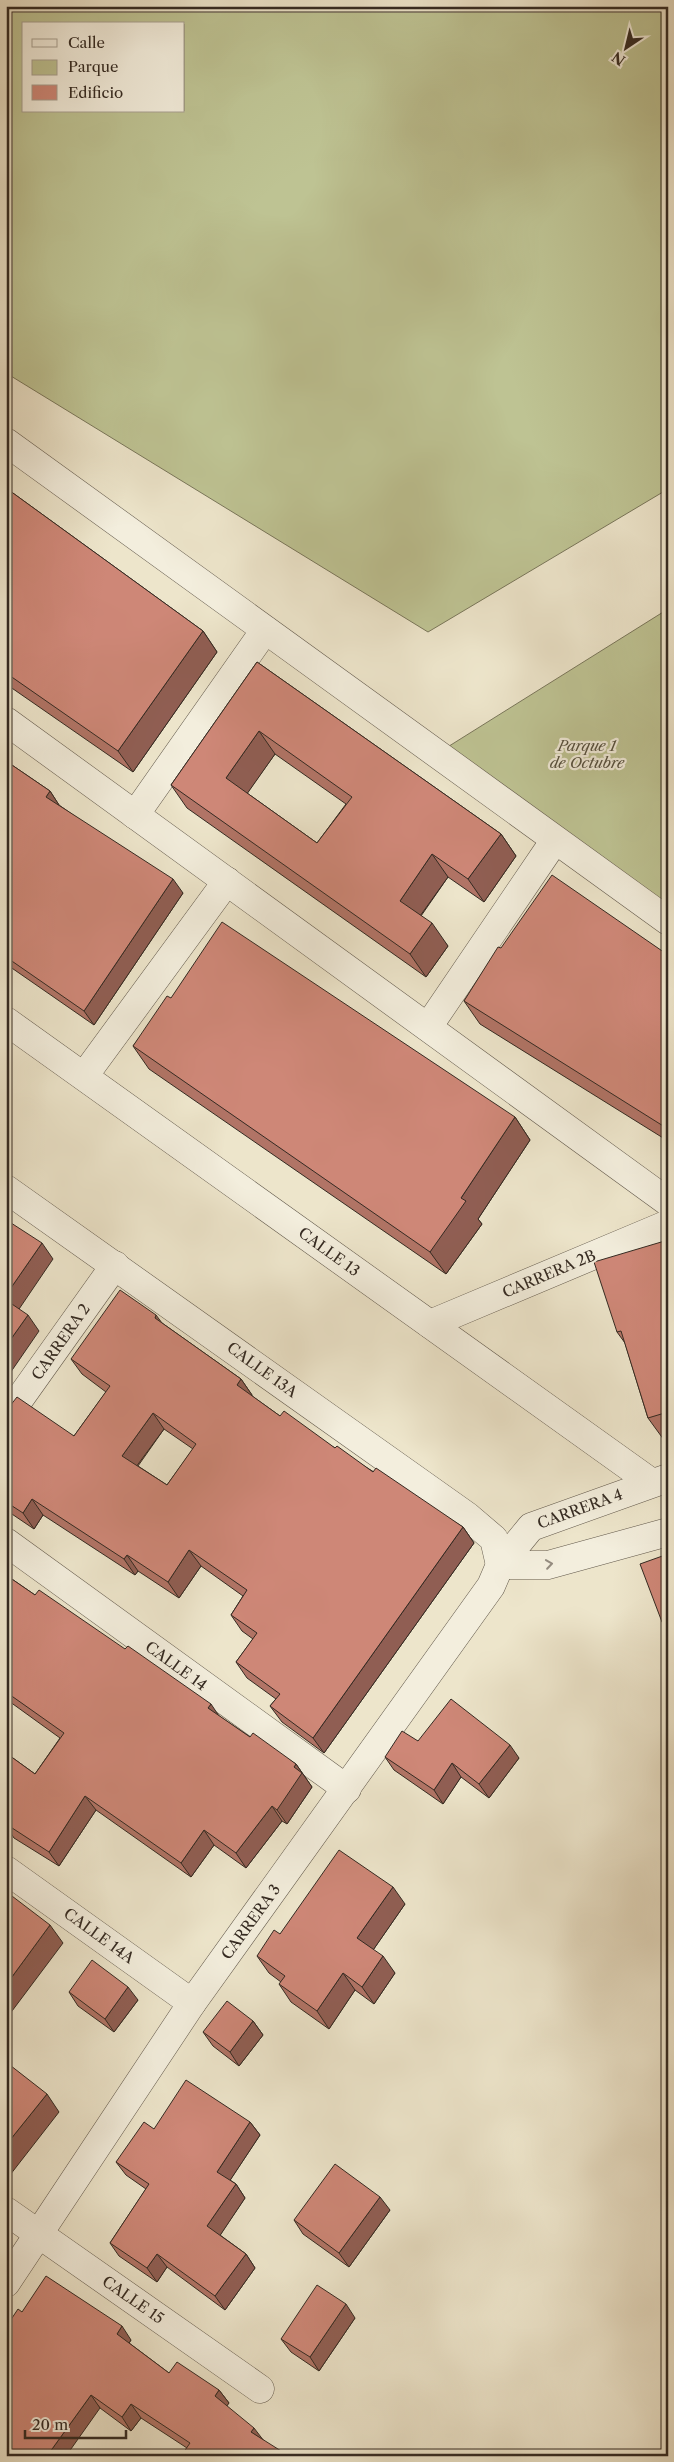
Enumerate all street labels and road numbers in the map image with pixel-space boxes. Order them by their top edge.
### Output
street label: CALLE 13 [295,1223,364,1280]
street label: CARRERA 2B [499,1245,598,1302]
street label: CARRERA 2 [27,1300,94,1384]
street label: CALLE 13A [223,1338,302,1402]
street label: CARRERA 4 [535,1484,625,1533]
street label: CALLE 14 [142,1637,211,1694]
street label: CARRERA 3 [217,1880,284,1963]
street label: CALLE 14A [60,1904,139,1968]
street label: CALLE 15 [99,2271,168,2328]

